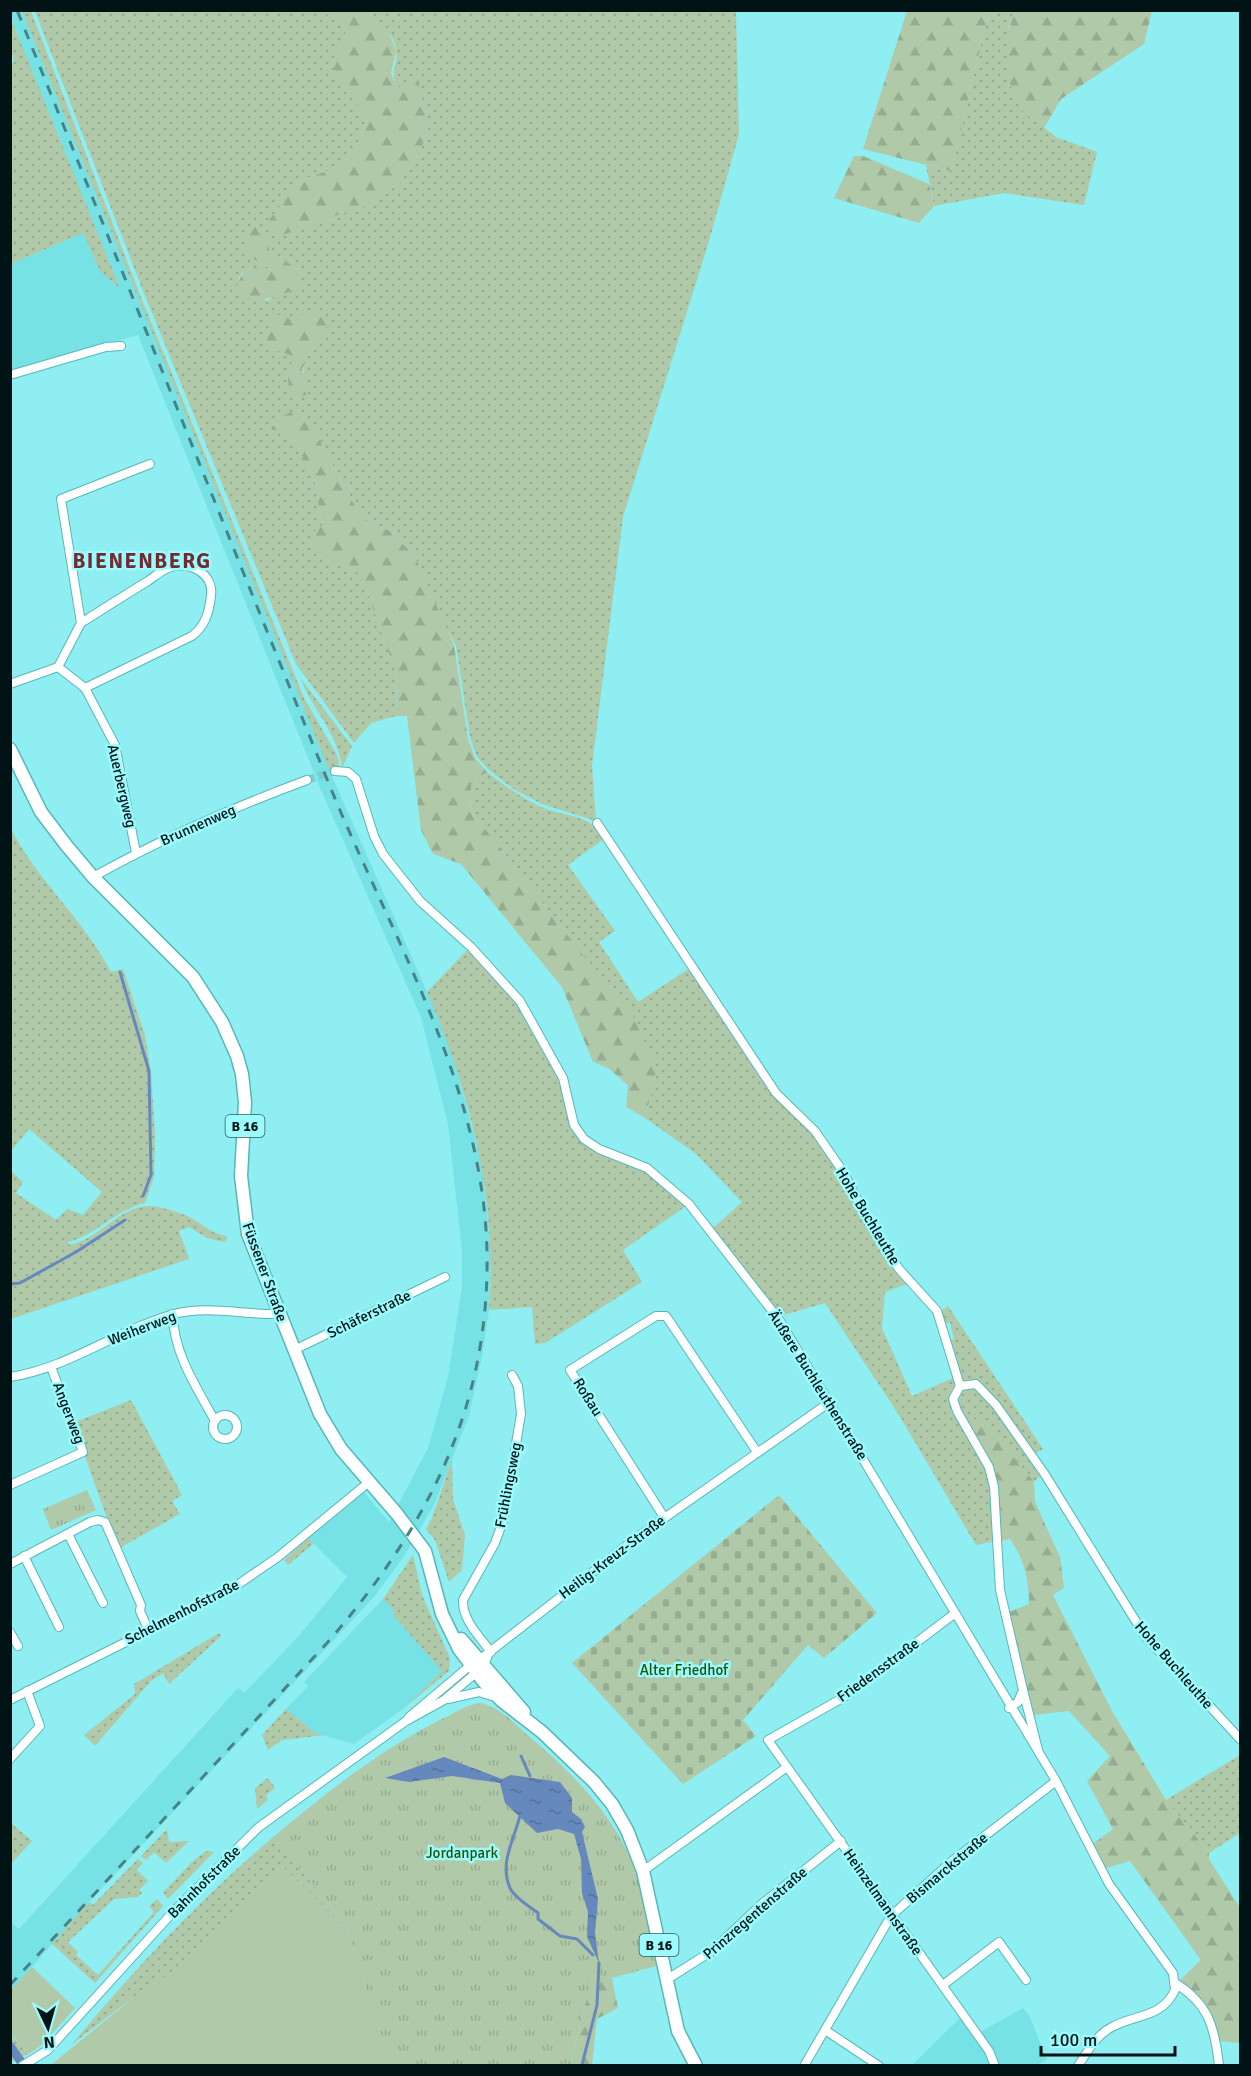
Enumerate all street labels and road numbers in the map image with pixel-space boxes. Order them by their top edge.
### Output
street label: Auerbergweg [104,743,140,830]
street label: Brunnenweg [158,800,238,850]
road number: B 16 [226,1115,264,1137]
street label: Hohe Buchleuthe [832,1164,904,1268]
street label: Füssener Straße [239,1220,291,1324]
street label: Schäferstraße [324,1286,414,1342]
street label: Weiherweg [105,1307,179,1349]
street label: Äußere Buchleuthenstraße [764,1307,872,1463]
street label: Roßau [569,1375,607,1419]
street label: Angerweg [49,1380,89,1446]
street label: Frühlingsweg [491,1441,525,1529]
street label: Heilig-Kreuz-Straße [555,1511,669,1603]
street label: Schelmenhofstraße [122,1575,242,1649]
street label: Hohe Buchleuthe [1131,1617,1217,1713]
street label: Friedensstraße [834,1634,922,1706]
street label: Bismarckstraße [903,1829,991,1907]
street label: Bahnhofstraße [164,1842,244,1922]
street label: Heinzelmannstraße [840,1845,926,1959]
street label: Prinzregentenstraße [699,1863,811,1963]
road number: B 16 [640,1934,678,1956]

